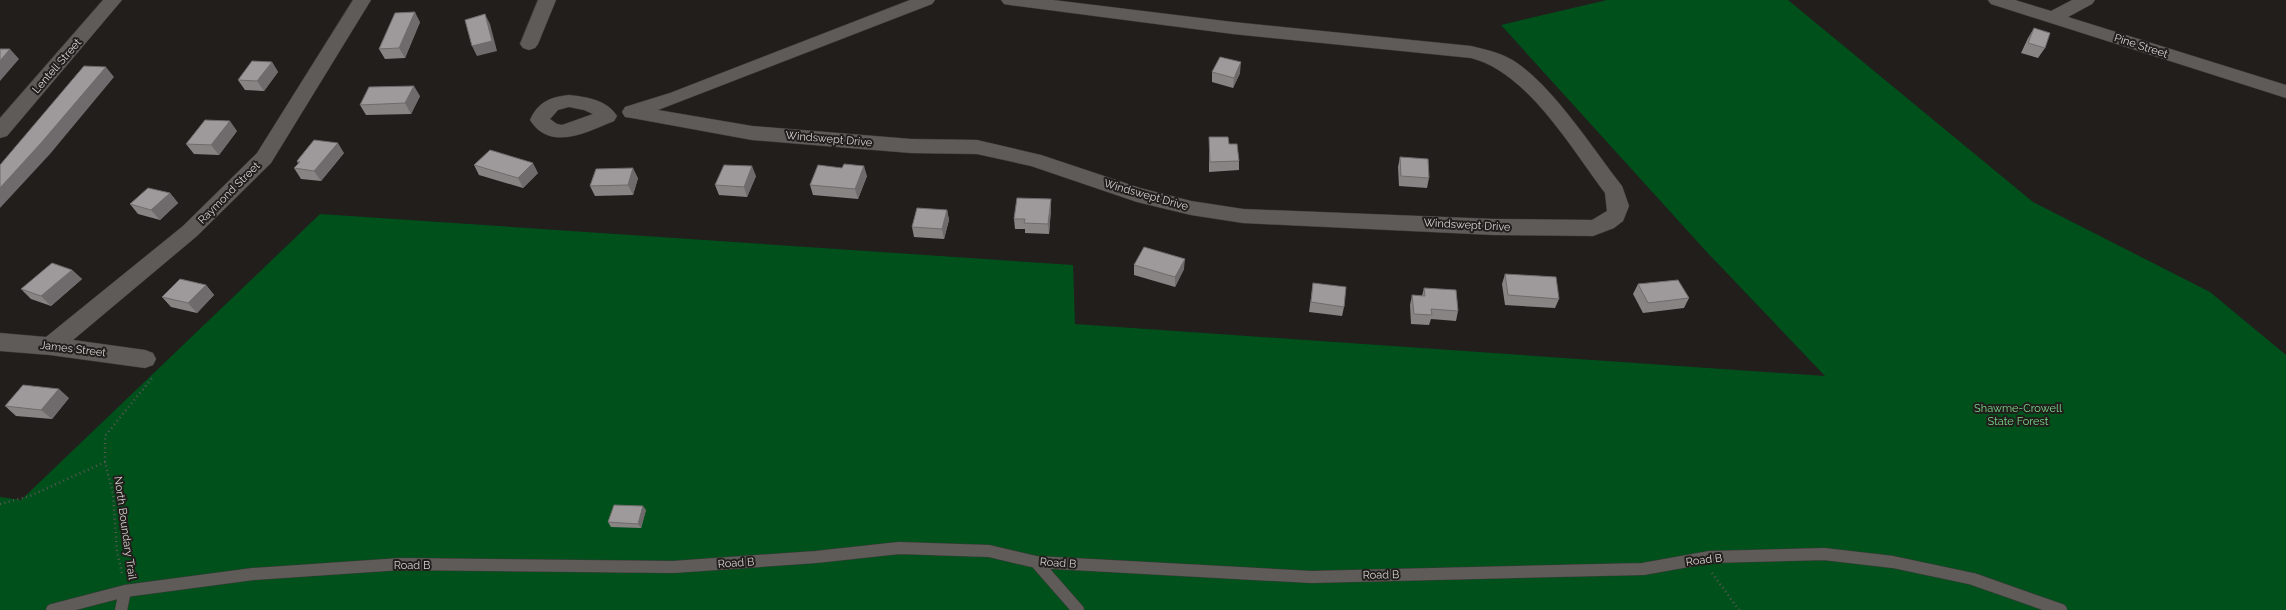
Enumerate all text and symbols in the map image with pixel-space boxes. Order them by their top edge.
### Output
street label: Pine Street [2113,31,2170,61]
street label: Lentell Street [30,36,84,96]
street label: Windswept Drive [785,129,873,149]
street label: Raymond Street [195,159,263,227]
street label: Windswept Drive [1102,177,1190,213]
street label: Windswept Drive [1423,216,1511,234]
street label: James Street [39,339,107,360]
park label: Shawme-Crowell State Forest [1974,402,2062,428]
street label: North Boundary Trail [111,475,139,581]
street label: Road B [1685,551,1723,569]
street label: Road B [717,555,755,571]
street label: Road B [1039,555,1077,571]
street label: Road B [394,559,430,572]
street label: Road B [1363,568,1399,582]

